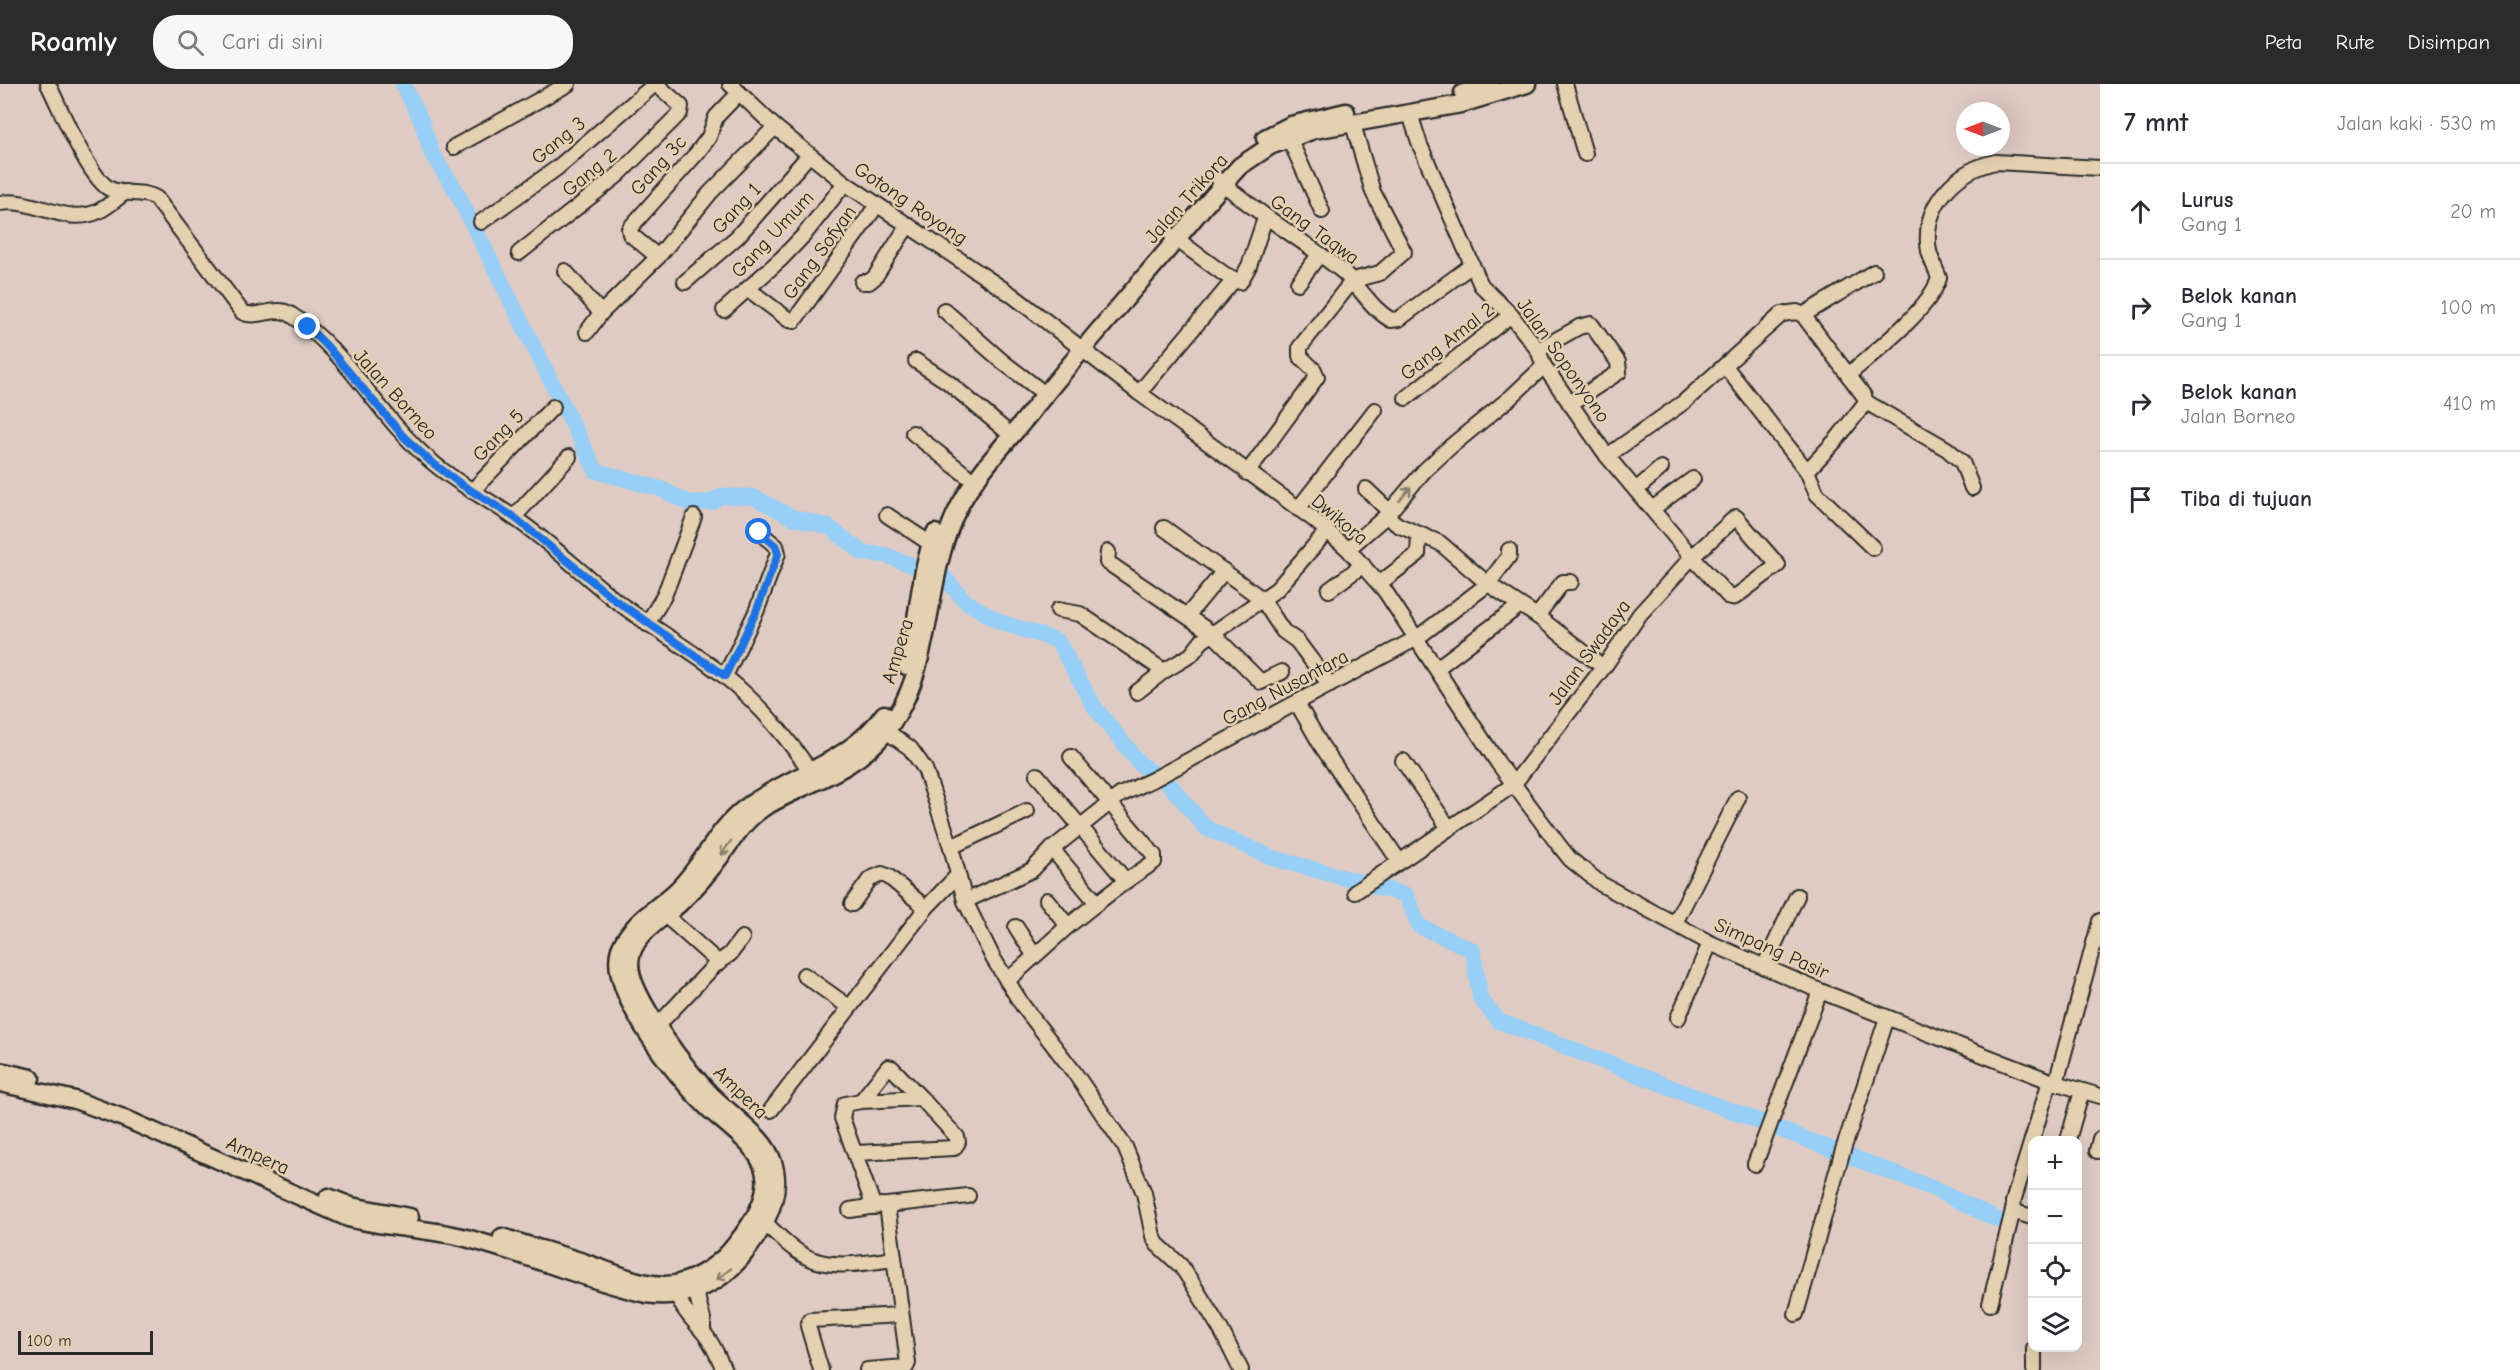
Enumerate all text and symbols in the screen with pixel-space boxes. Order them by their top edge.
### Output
search box [153,15,573,69]
text: Roamly [30,26,117,58]
icon: search [174,26,207,59]
text: Cari di sini [222,29,323,55]
text: Peta [2265,30,2302,54]
text: Rute [2335,30,2375,54]
text: Disimpan [2408,30,2490,54]
north arrow [1956,102,2010,156]
text: 7 mnt [2124,108,2188,138]
street label: Gang 3 [527,112,590,169]
text: Jalan kaki · 530 m [2337,112,2496,135]
street label: Gang 3c [625,130,691,200]
street label: Gang 2 [557,143,621,201]
street label: Jalan Trikora [1140,149,1233,248]
street label: Gotong Royong [850,157,972,250]
street label: Gang 1 [707,178,766,238]
street label: Gang Umum [726,186,818,282]
text: Lurus [2181,187,2233,213]
street label: Gang Taqwa [1266,189,1364,269]
icon: ahead [2124,195,2157,228]
text: 20 m [2450,200,2496,223]
street label: Gang Sofyan [778,201,861,304]
text: Gang 1 [2181,213,2242,236]
text: Belok kanan [2181,283,2297,309]
icon: right [2124,291,2157,324]
street label: Jalan Soponyono [1512,294,1615,427]
text: 100 m [2441,296,2496,319]
street label: Gang Amal 2 [1396,298,1499,385]
text: Gang 1 [2181,309,2242,332]
route end [294,313,320,339]
street label: Jalan Borneo [349,344,442,445]
text: Belok kanan [2181,379,2297,405]
icon: right [2124,387,2157,420]
text: 410 m [2443,392,2496,415]
street label: Gang 5 [468,404,529,466]
text: Jalan Borneo [2181,405,2295,428]
icon: arrive [2124,483,2157,516]
text: Tiba di tujuan [2181,486,2312,512]
one-way arrow [1398,487,1412,502]
street label: Dwikora [1307,489,1373,550]
route start [745,518,771,544]
street label: Jalan Swadaya [1543,595,1635,710]
street label: Ampera [877,616,918,686]
street label: Gang Nusantara [1218,645,1352,730]
one-way arrow [720,839,732,856]
street label: Simpang Pasir [1711,913,1833,984]
street label: Ampera [709,1061,773,1124]
street label: Ampera [223,1131,293,1180]
map controls [2028,1136,2082,1352]
button: + [2028,1136,2082,1190]
button: − [2028,1190,2082,1244]
button: locate [2028,1244,2082,1298]
one-way arrow [717,1267,733,1280]
button: layers [2028,1298,2082,1352]
scale bar [18,1328,153,1356]
text: 100 m [27,1332,71,1350]

